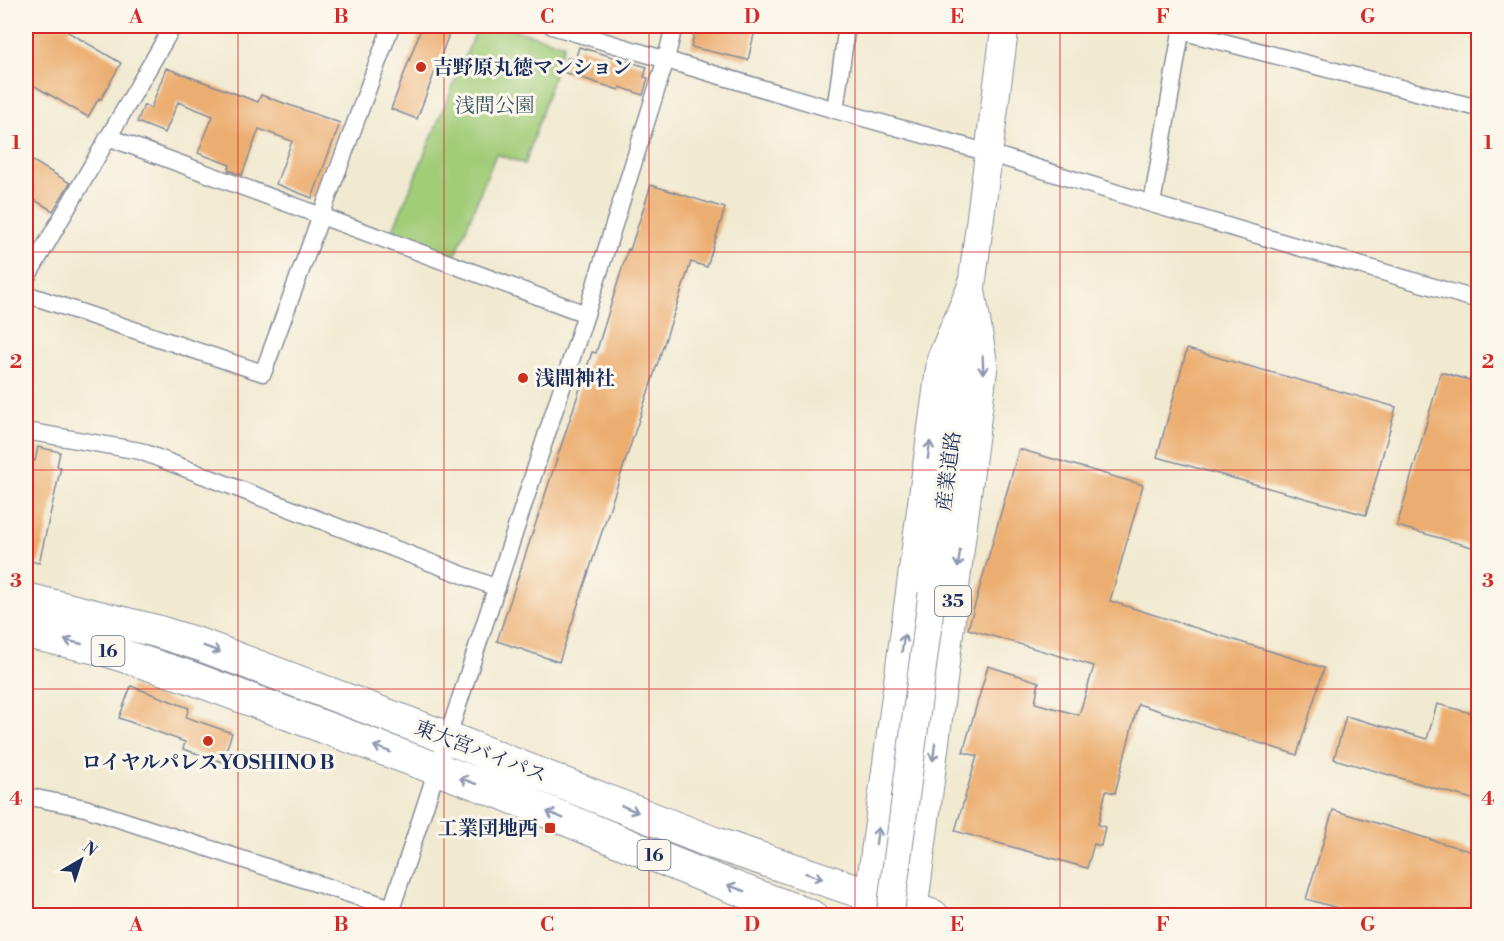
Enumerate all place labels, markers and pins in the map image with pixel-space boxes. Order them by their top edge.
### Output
place label: 吉野原丸徳マンション [433,56,632,81]
marker: 吉野原丸徳マンション [414,60,428,74]
place label: 浅間神社 [535,367,615,392]
marker: 浅間神社 [516,371,530,385]
marker: ロイヤルパレスYOSHINO B [201,734,215,748]
place label: ロイヤルパレスYOSHINO B [81,751,335,776]
place label: 工業団地西 [438,817,538,842]
marker: 工業団地西 [543,821,557,835]

